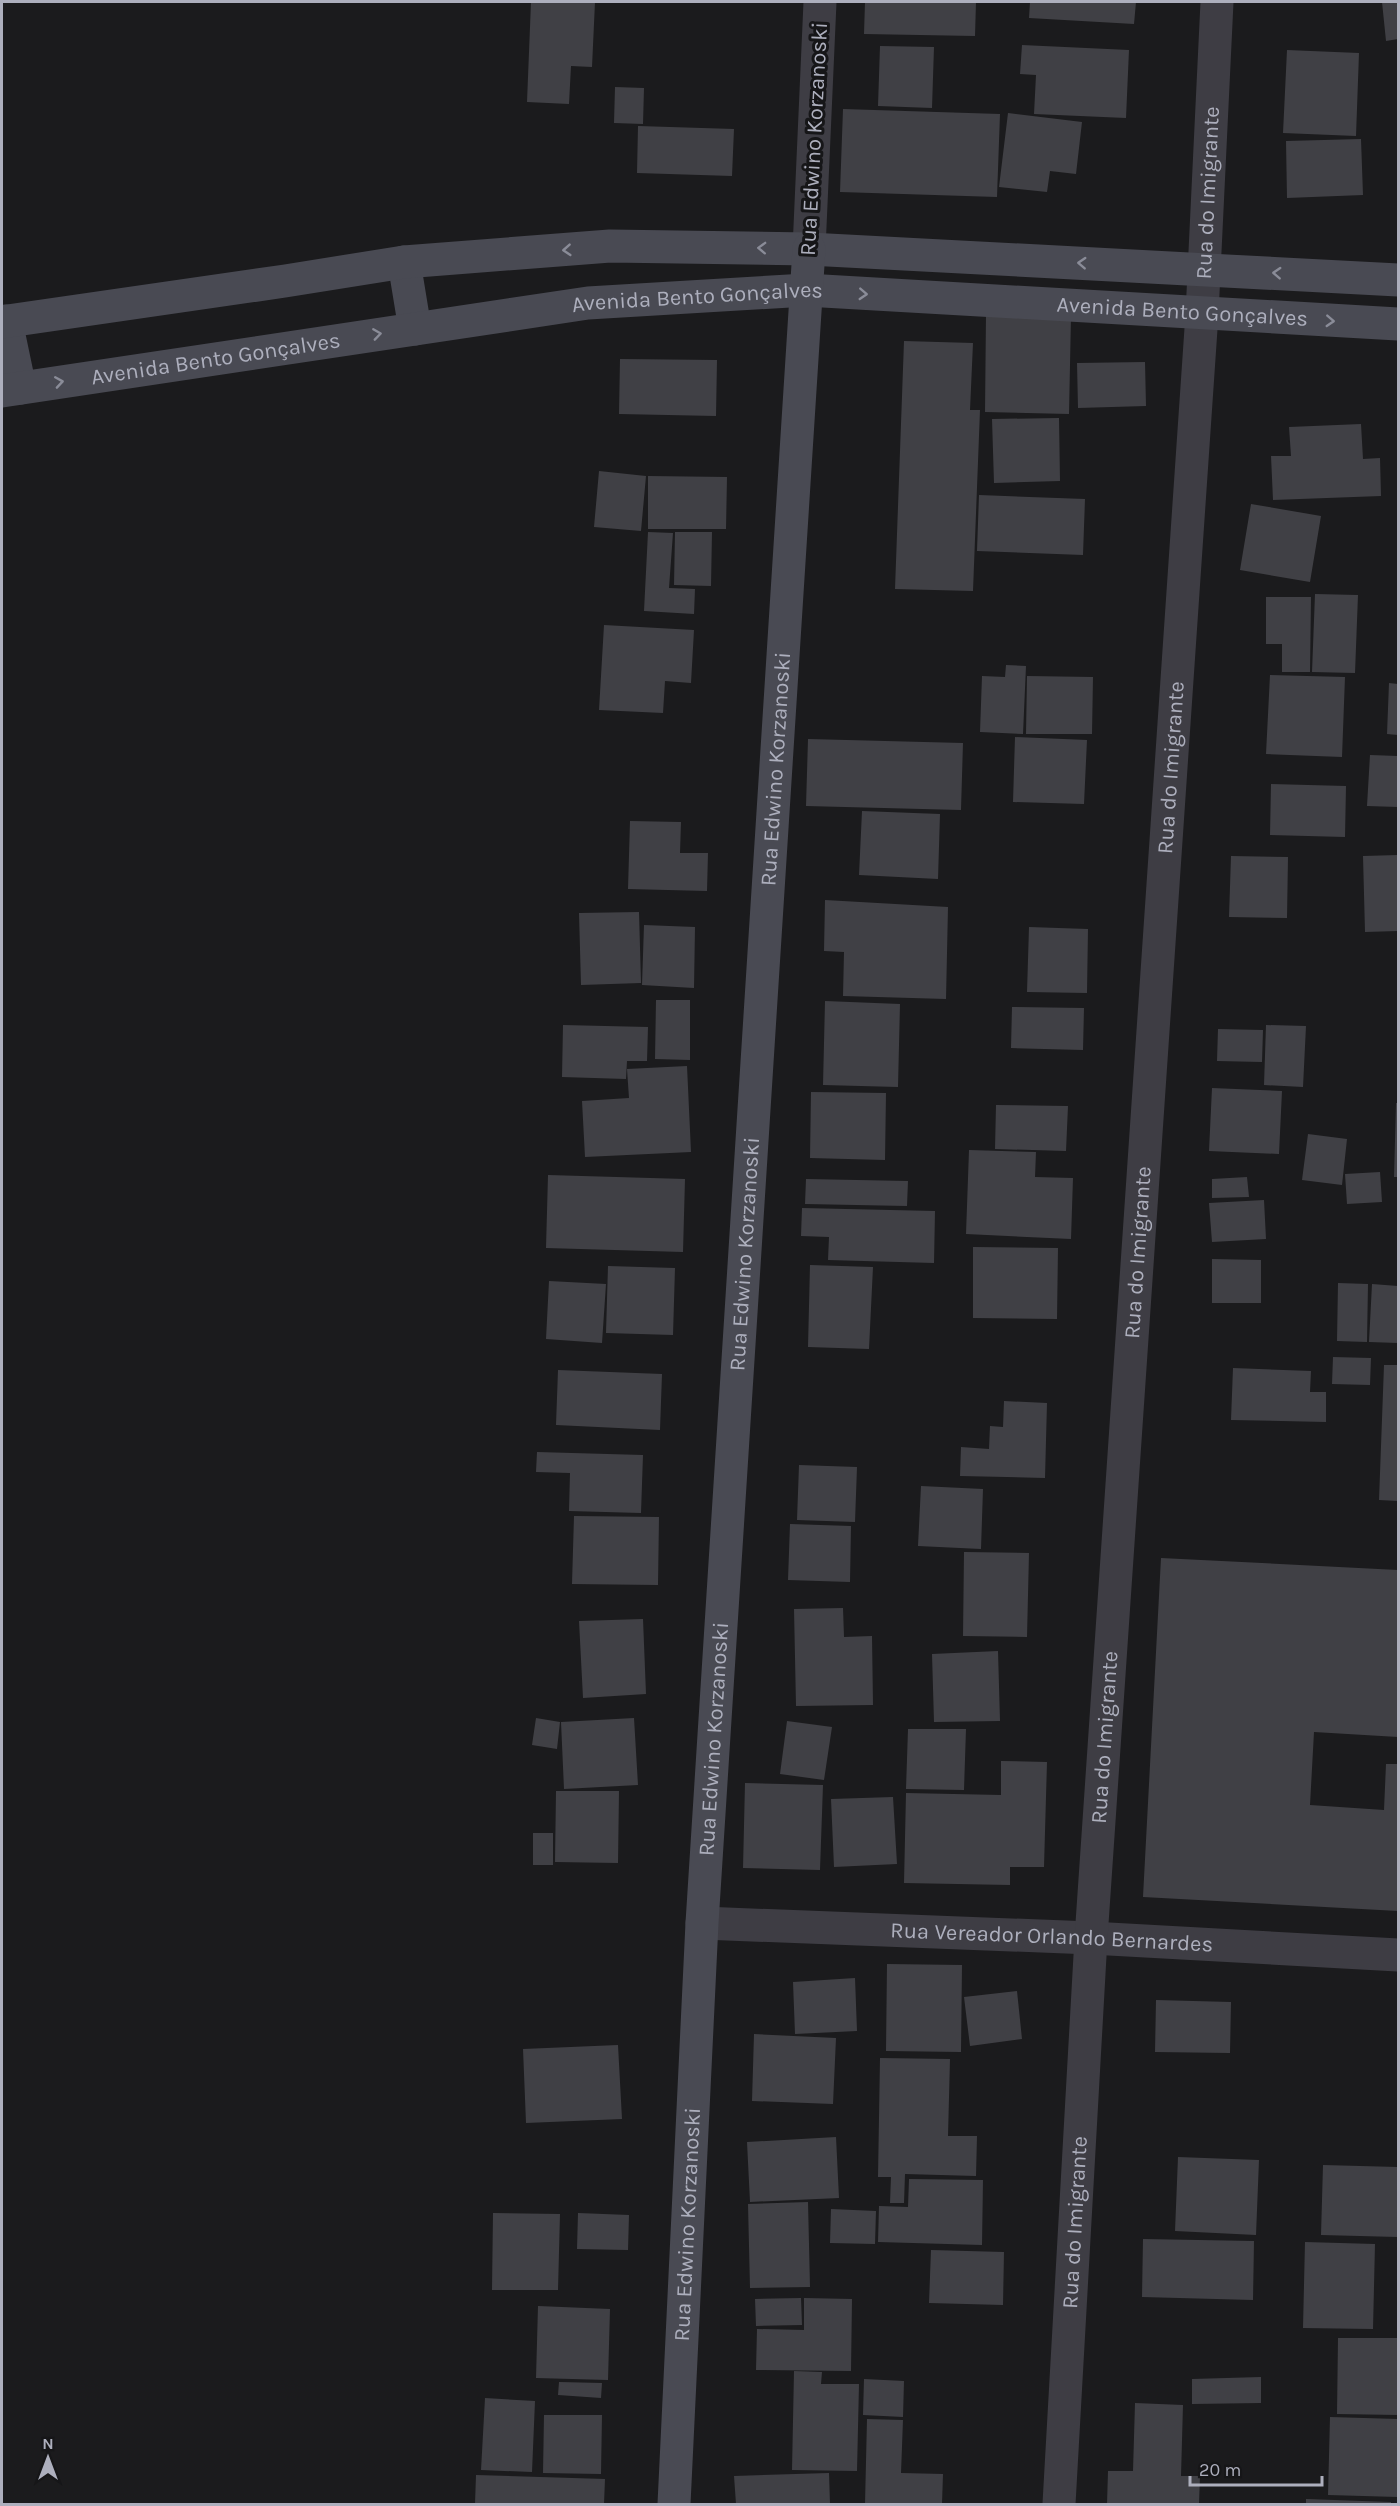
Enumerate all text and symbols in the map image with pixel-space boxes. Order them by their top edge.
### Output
street label: Rua Edwino Korzanoski [795,21,833,257]
street label: Rua do Imigrante [1191,106,1225,280]
one-way arrow [757,242,766,254]
one-way arrow [562,243,571,256]
one-way arrow [1078,256,1087,269]
one-way arrow [1273,267,1282,280]
street label: Avenida Bento Gonçalves [570,277,824,318]
one-way arrow [858,287,867,300]
street label: Avenida Bento Gonçalves [1056,291,1309,332]
one-way arrow [1326,314,1335,327]
street label: Avenida Bento Gonçalves [89,327,342,390]
one-way arrow [372,329,381,341]
one-way arrow [54,376,64,389]
street label: Rua Edwino Korzanoski [755,651,796,887]
street label: Rua do Imigrante [1152,680,1190,855]
street label: Rua Edwino Korzanoski [724,1136,765,1372]
street label: Rua do Imigrante [1119,1165,1157,1340]
street label: Rua Edwino Korzanoski [693,1621,734,1857]
street label: Rua do Imigrante [1086,1650,1124,1825]
street label: Rua Vereador Orlando Bernardes [890,1917,1214,1958]
street label: Rua Edwino Korzanoski [669,2107,706,2342]
street label: Rua do Imigrante [1057,2135,1093,2310]
north arrow [18,2428,78,2488]
text: N [42,2434,54,2453]
scale bar [1190,2449,1322,2487]
text: 20 m [1199,2459,1241,2481]

